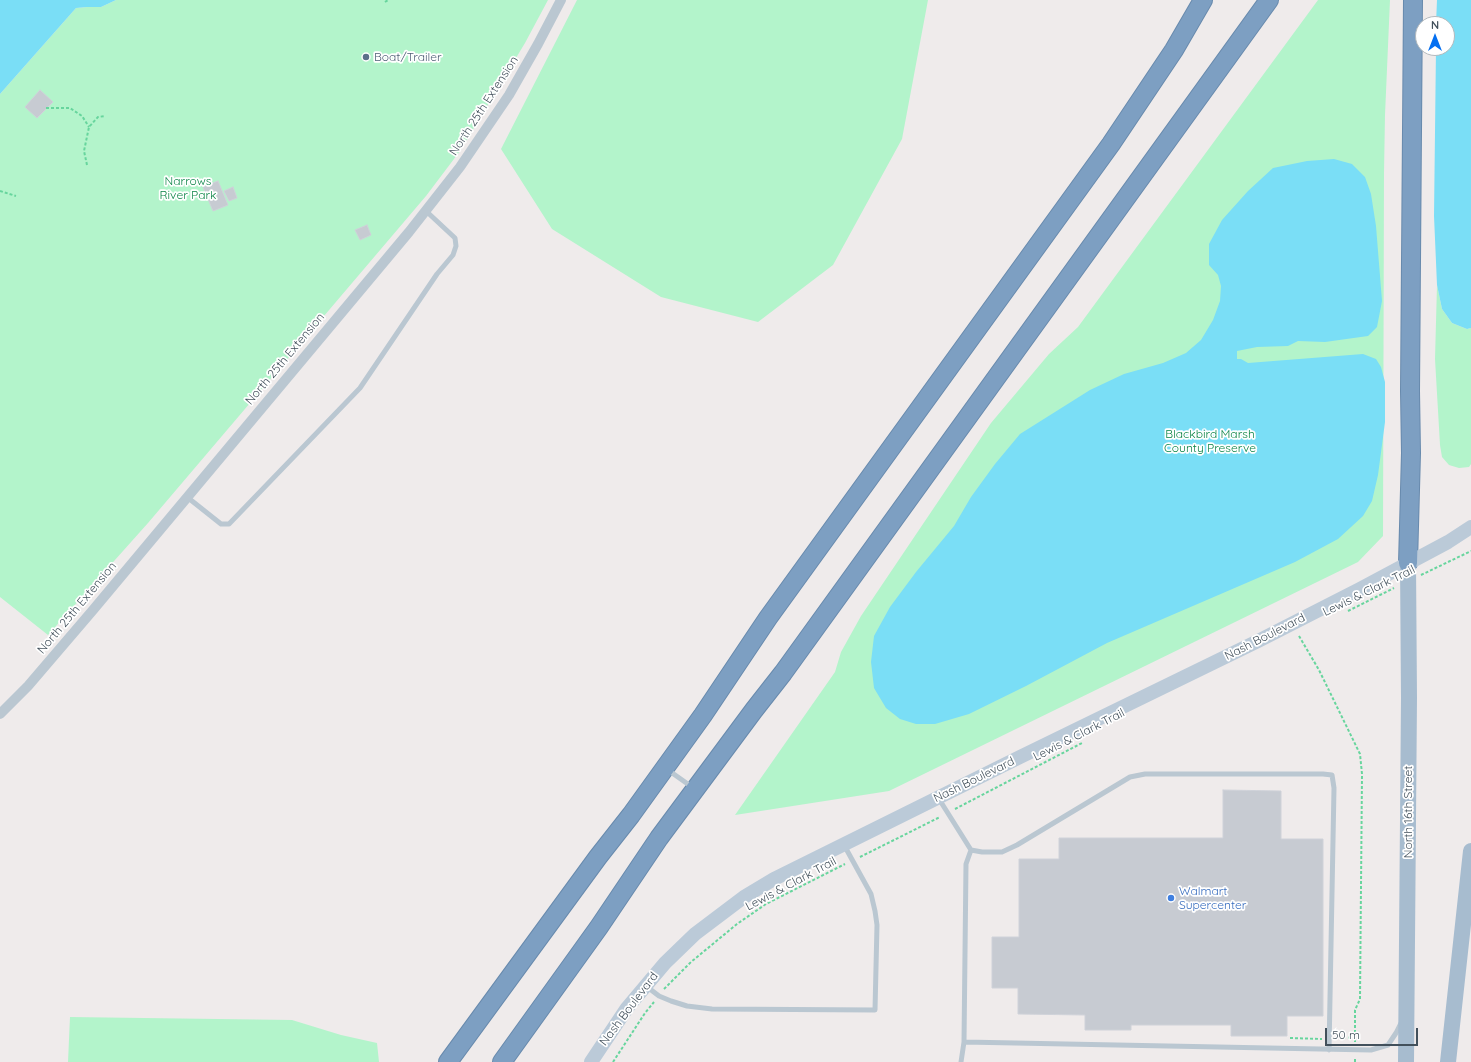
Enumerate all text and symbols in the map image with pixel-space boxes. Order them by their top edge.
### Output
north arrow [1415,16,1455,56]
text: N [1431,18,1439,32]
place label: Boat/Trailer [374,50,442,64]
marker: Boat/Trailer [361,52,371,62]
street label: North 25th Extension [447,54,521,158]
park label: Narrows River Park [160,174,216,202]
street label: North 25th Extension [242,310,328,408]
park label: Blackbird Marsh County Preserve [1164,427,1256,455]
street label: North 25th Extension [34,559,120,657]
street label: Lewis & Clark Trail [1321,562,1417,620]
street label: Nash Boulevard [1222,611,1308,663]
street label: Lewis & Clark Trail [1031,706,1127,764]
street label: Nash Boulevard [931,754,1017,806]
street label: North 16th Street [1401,766,1415,858]
street label: Lewis & Clark Trail [743,854,839,914]
place label: Walmart Supercenter [1179,884,1246,912]
marker: Walmart Supercenter [1166,893,1176,903]
street label: Nash Boulevard [597,969,661,1049]
scale bar [1327,1020,1420,1046]
text: 50 m [1332,1027,1360,1042]

